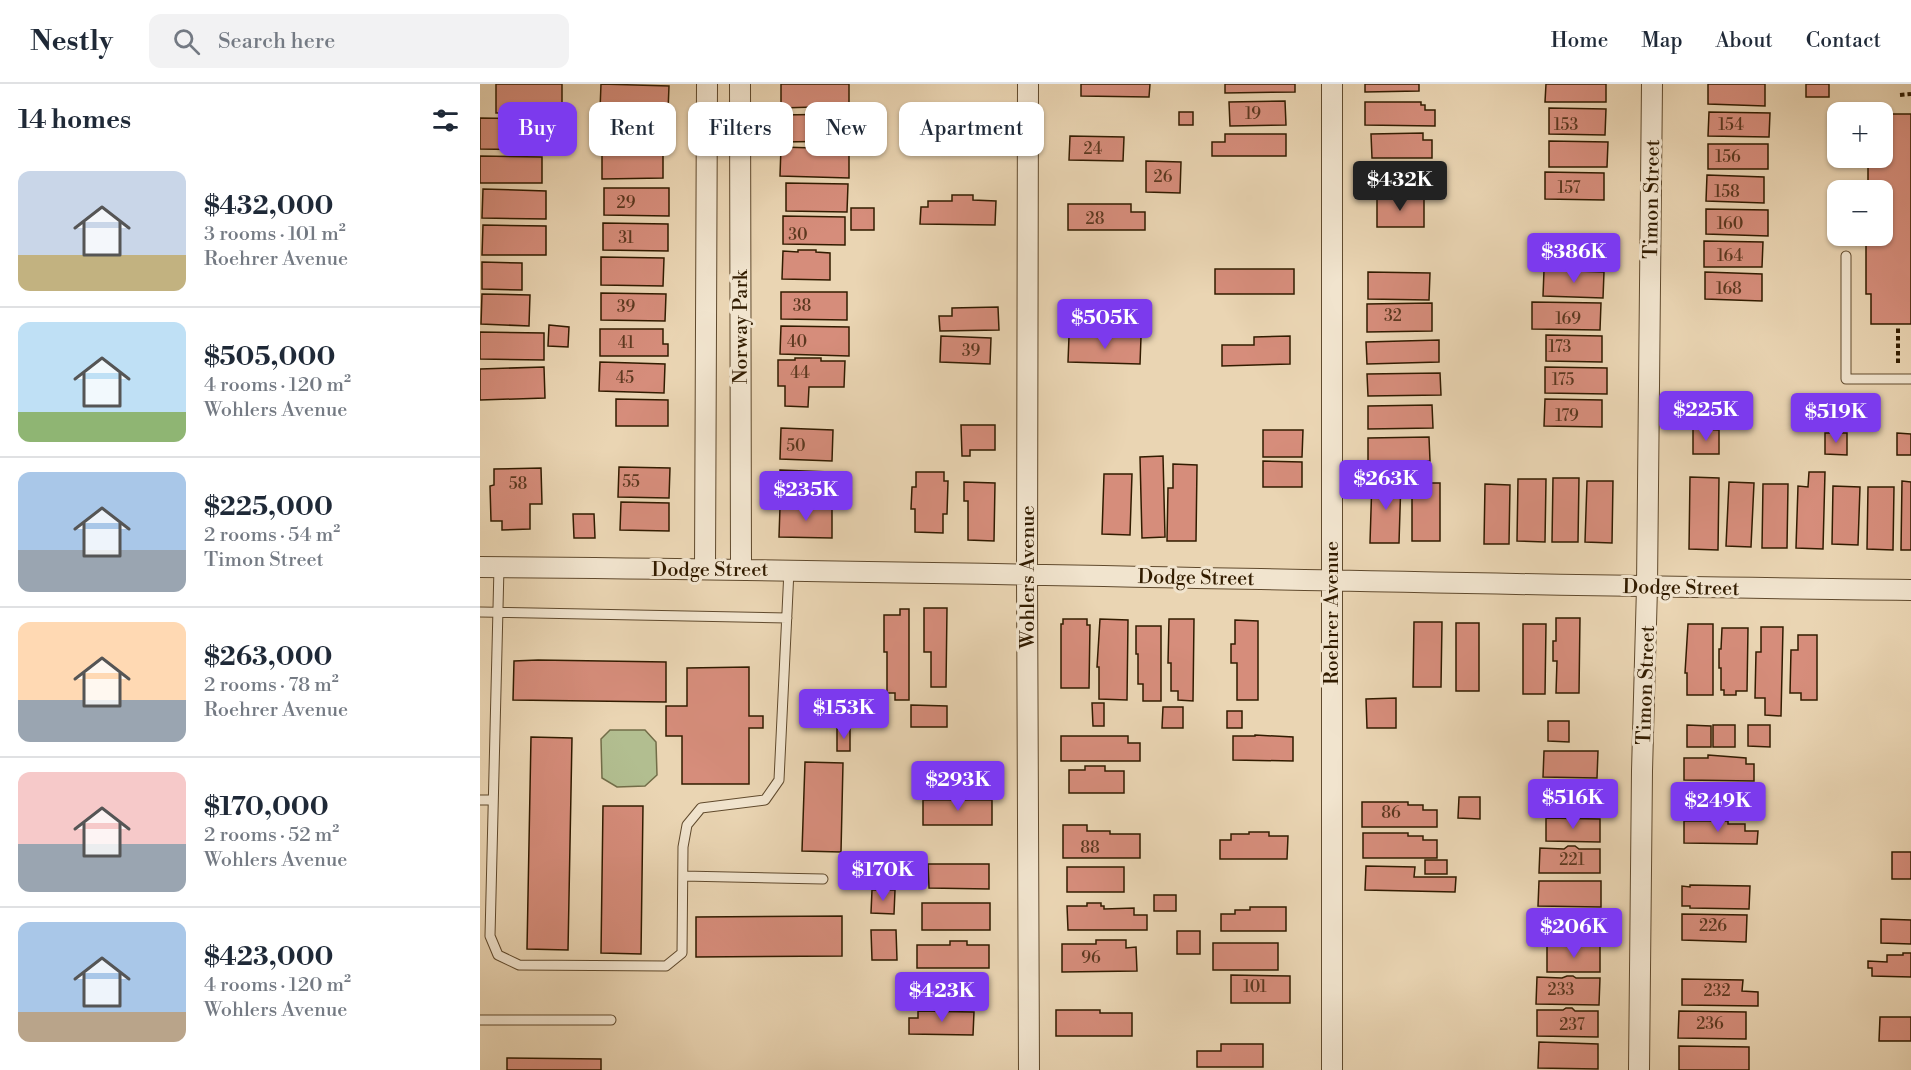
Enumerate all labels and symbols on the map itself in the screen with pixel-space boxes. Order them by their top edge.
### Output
house number: 19 [1245,104,1261,124]
house number: 153 [1554,115,1578,135]
house number: 154 [1718,115,1744,135]
house number: 24 [1084,139,1103,159]
street label: Timon Street [1639,139,1666,259]
house number: 156 [1715,147,1741,167]
pin: $432K [1358,161,1442,212]
house number: 26 [1154,167,1173,187]
house number: 157 [1557,178,1581,198]
house number: 158 [1714,182,1740,202]
house number: 29 [617,193,636,213]
house number: 28 [1086,209,1105,229]
house number: 160 [1717,214,1743,234]
house number: 30 [788,225,808,245]
house number: 31 [618,228,634,248]
pin: $386K [1532,233,1616,284]
house number: 164 [1717,246,1743,266]
street label: Norway Park [729,268,754,384]
house number: 168 [1716,279,1742,299]
house number: 38 [793,296,812,316]
house number: 39 [617,297,636,317]
pin: $505K [1063,299,1147,350]
house number: 32 [1384,306,1402,326]
house number: 169 [1555,309,1581,329]
house number: 40 [787,332,807,352]
house number: 41 [618,333,634,353]
house number: 173 [1549,337,1572,357]
house number: 39 [962,341,981,361]
house number: 44 [790,363,810,383]
house number: 45 [616,368,634,388]
house number: 175 [1552,370,1574,390]
pin: $225K [1664,391,1748,442]
pin: $519K [1794,393,1878,444]
house number: 179 [1555,406,1579,426]
house number: 50 [786,436,806,456]
pin: $263K [1344,460,1428,511]
pin: $235K [764,471,848,522]
house number: 55 [622,472,640,492]
house number: 58 [509,474,528,494]
street label: Wohlers Avenue [1016,505,1041,650]
street label: Roehrer Avenue [1320,541,1345,685]
street label: Dodge Street [652,558,768,583]
street label: Dodge Street [1137,565,1255,592]
street label: Dodge Street [1622,575,1740,602]
street label: Timon Street [1632,625,1661,745]
pin: $153K [802,689,886,740]
pin: $293K [916,761,1000,812]
pin: $516K [1531,779,1615,830]
pin: $249K [1676,782,1760,833]
house number: 86 [1381,803,1401,823]
house number: 88 [1080,838,1100,858]
house number: 221 [1559,850,1585,870]
pin: $170K [841,851,925,902]
pin: $206K [1532,908,1616,959]
house number: 226 [1699,916,1727,936]
house number: 96 [1081,948,1101,968]
pin: $423K [900,972,984,1023]
house number: 101 [1243,977,1267,997]
house number: 233 [1548,980,1575,1000]
house number: 232 [1703,981,1731,1001]
house number: 236 [1696,1014,1724,1034]
house number: 237 [1559,1015,1585,1035]

